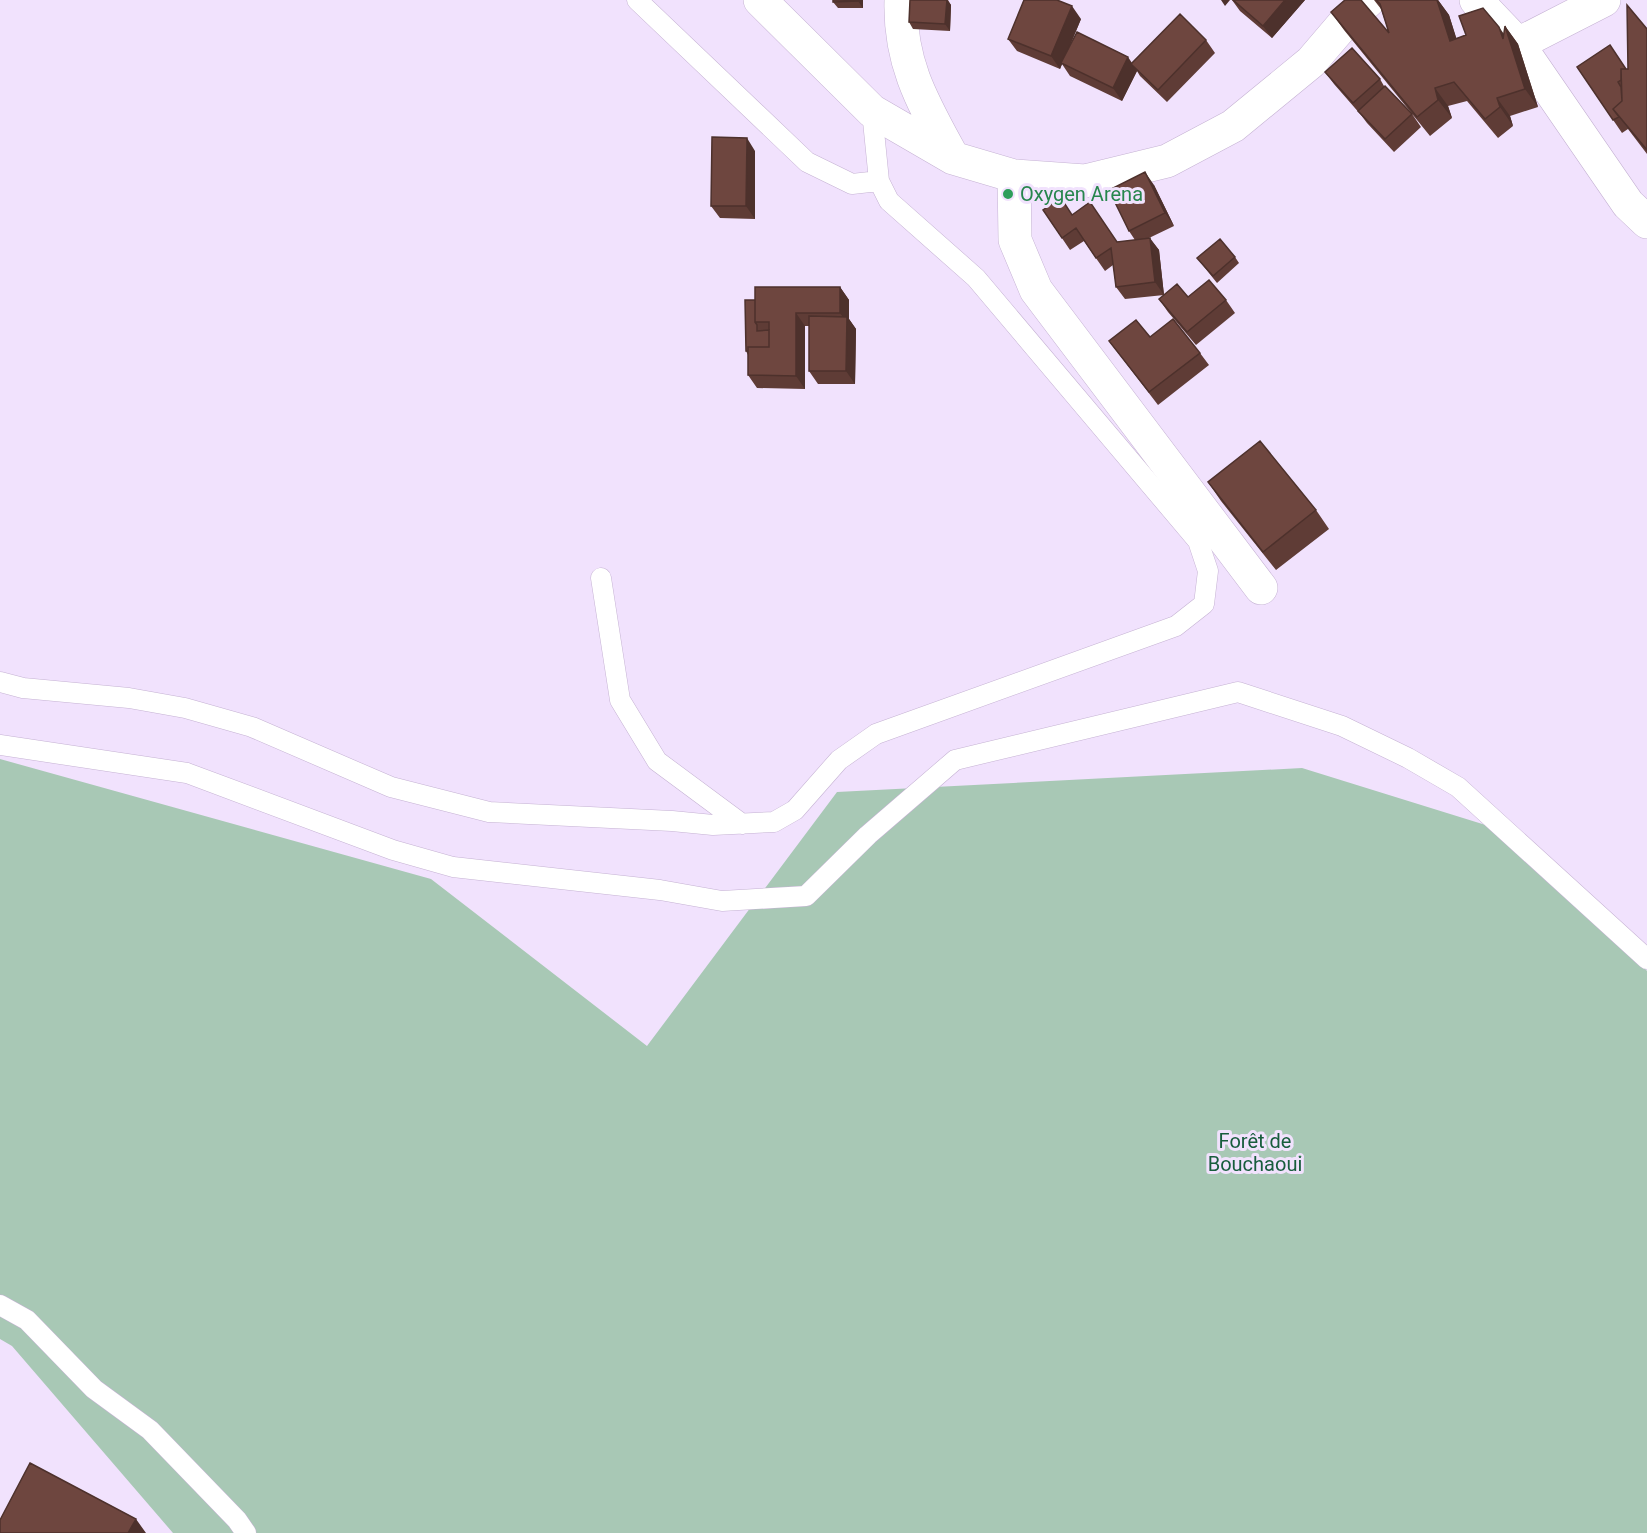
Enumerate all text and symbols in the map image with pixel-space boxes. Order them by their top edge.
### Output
place label: Oxygen Arena [1020,182,1143,206]
marker: Oxygen Arena [1001,187,1015,201]
park label: Forêt de Bouchaoui [1208,1129,1302,1176]

